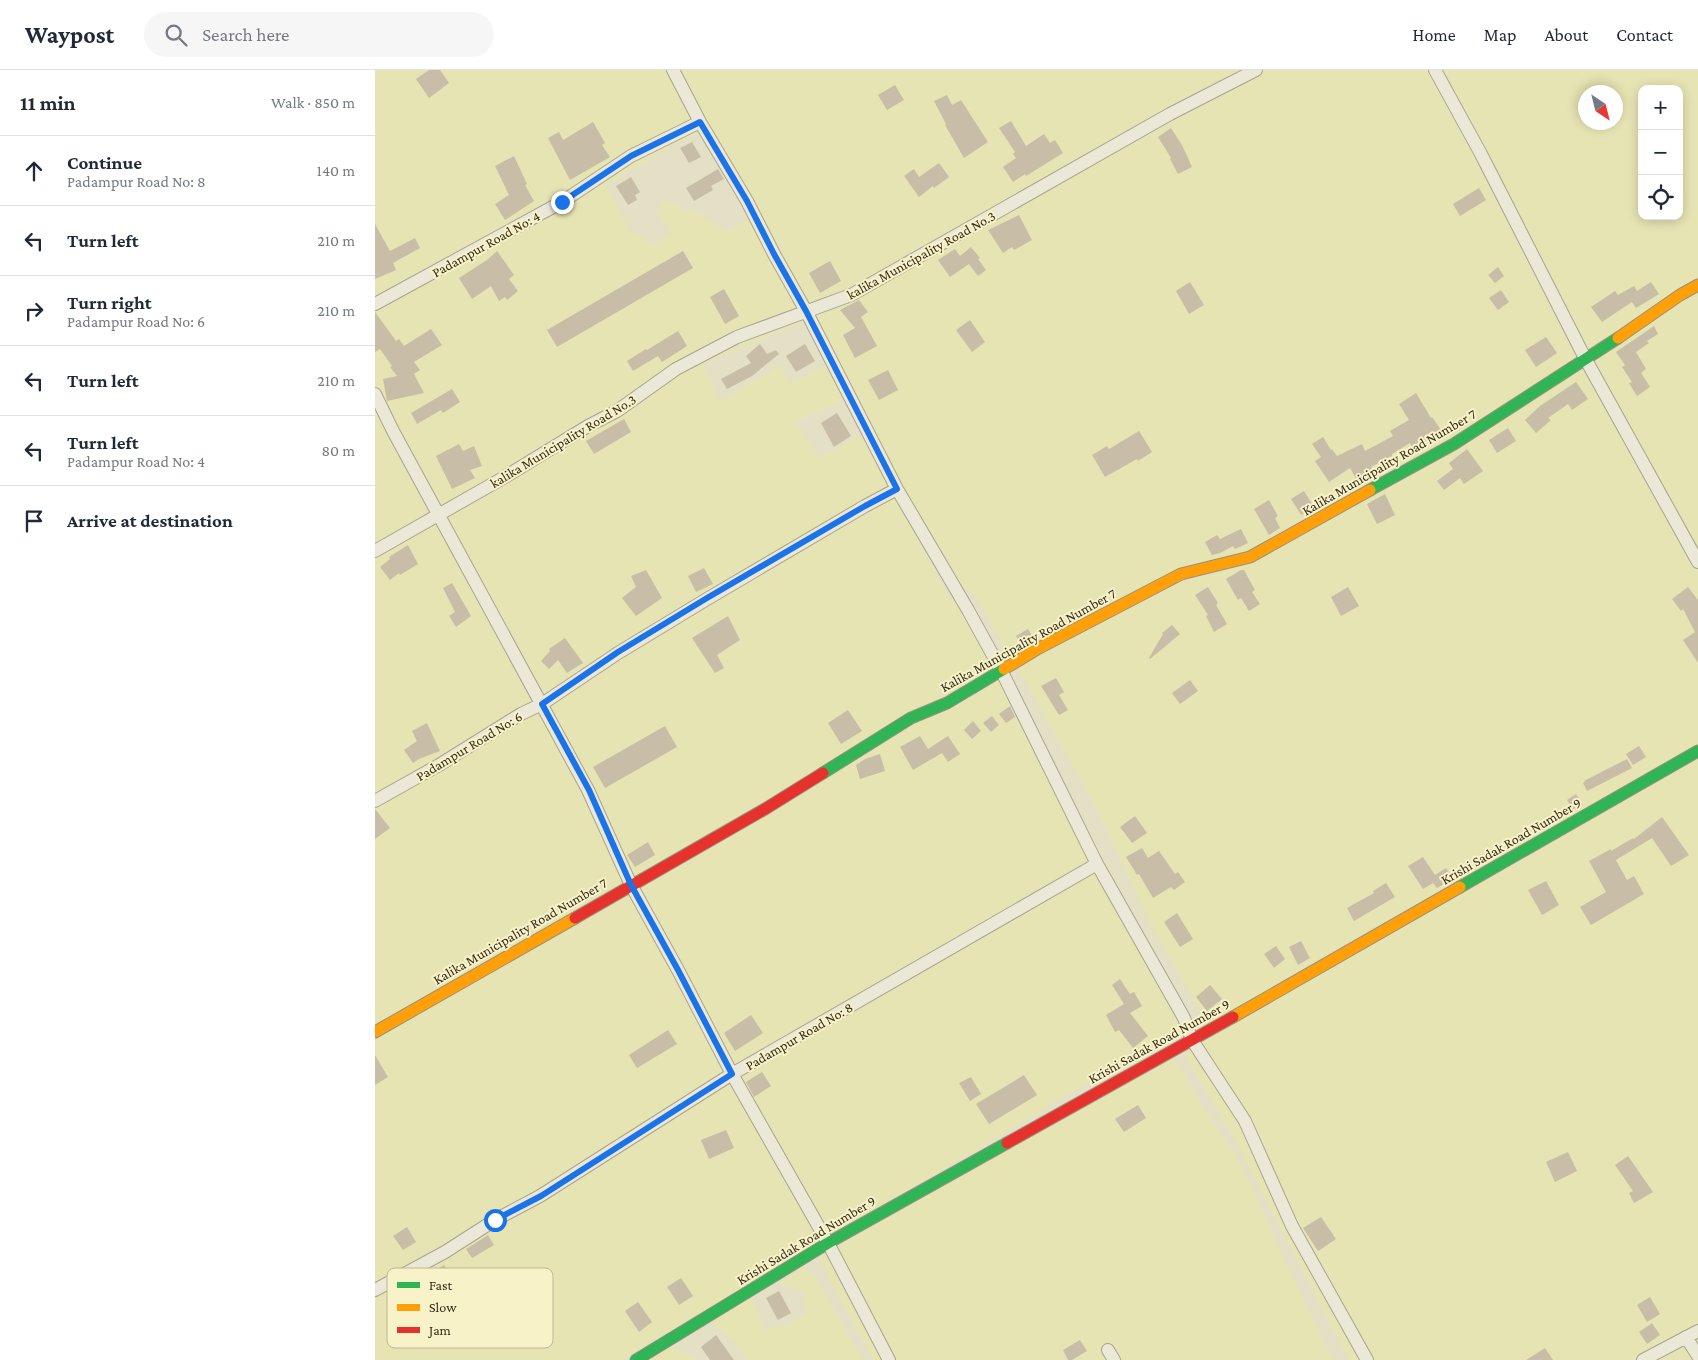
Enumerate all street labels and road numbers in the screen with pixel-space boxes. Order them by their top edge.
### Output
street label: kalika Municipality Road No.3 [844,207,998,303]
street label: Padampur Road No: 4 [429,208,543,280]
street label: kalika Municipality Road No.3 [487,391,639,491]
street label: Kalika Municipality Road Number 7 [1299,405,1479,518]
street label: Kalika Municipality Road Number 7 [937,585,1119,695]
street label: Padampur Road No: 6 [413,708,525,784]
street label: Krishi Sadak Road Number 9 [1438,794,1584,888]
street label: Kalika Municipality Road Number 7 [430,874,610,987]
street label: Krishi Sadak Road Number 9 [1086,995,1232,1087]
street label: Padampur Road No: 8 [743,999,855,1073]
street label: Krishi Sadak Road Number 9 [734,1192,878,1288]

